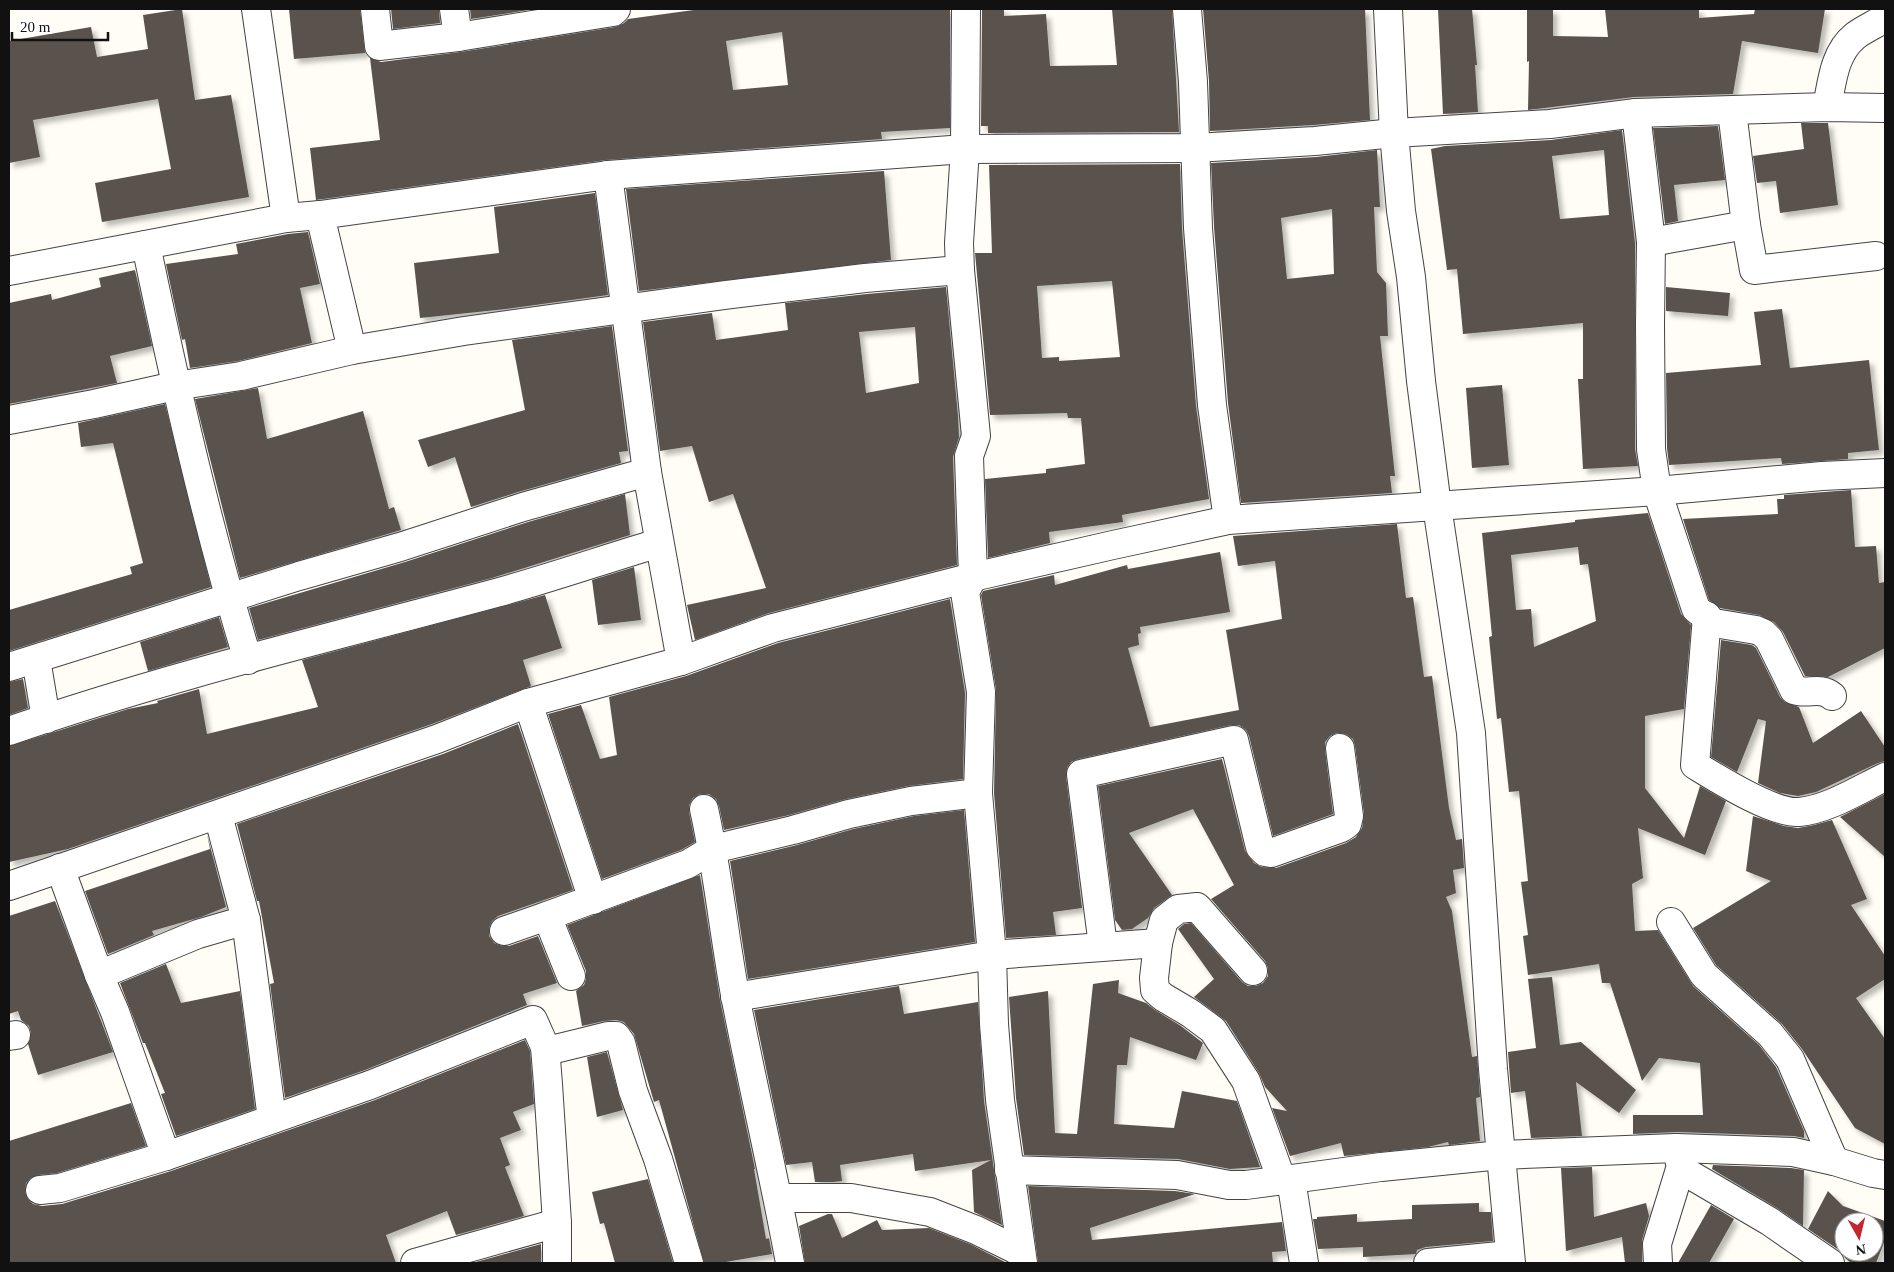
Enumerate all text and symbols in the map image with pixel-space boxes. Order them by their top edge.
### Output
scale bar [12,10,109,42]
text: 20 m [20,19,51,35]
north arrow [1834,1212,1884,1262]
text: N [1855,1241,1867,1258]

